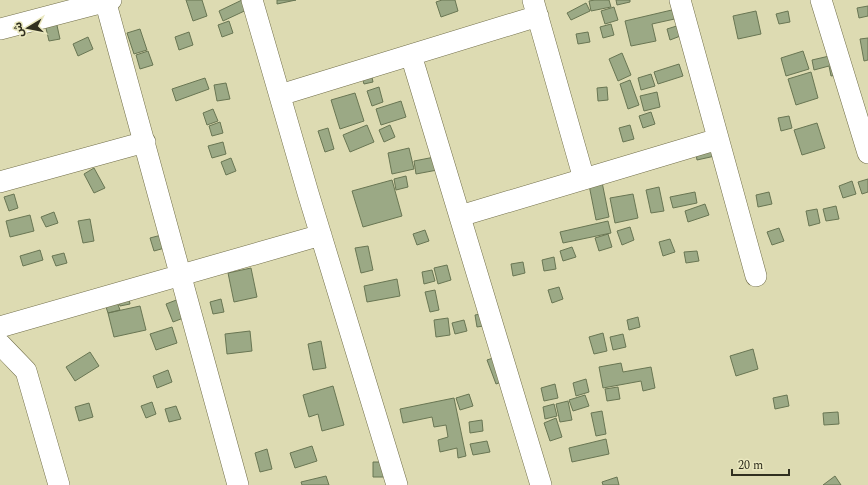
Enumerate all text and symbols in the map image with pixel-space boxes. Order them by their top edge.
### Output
north arrow [8,8,48,48]
text: ش [9,21,28,39]
scale bar [732,451,789,477]
text: 20 m [738,456,763,475]

